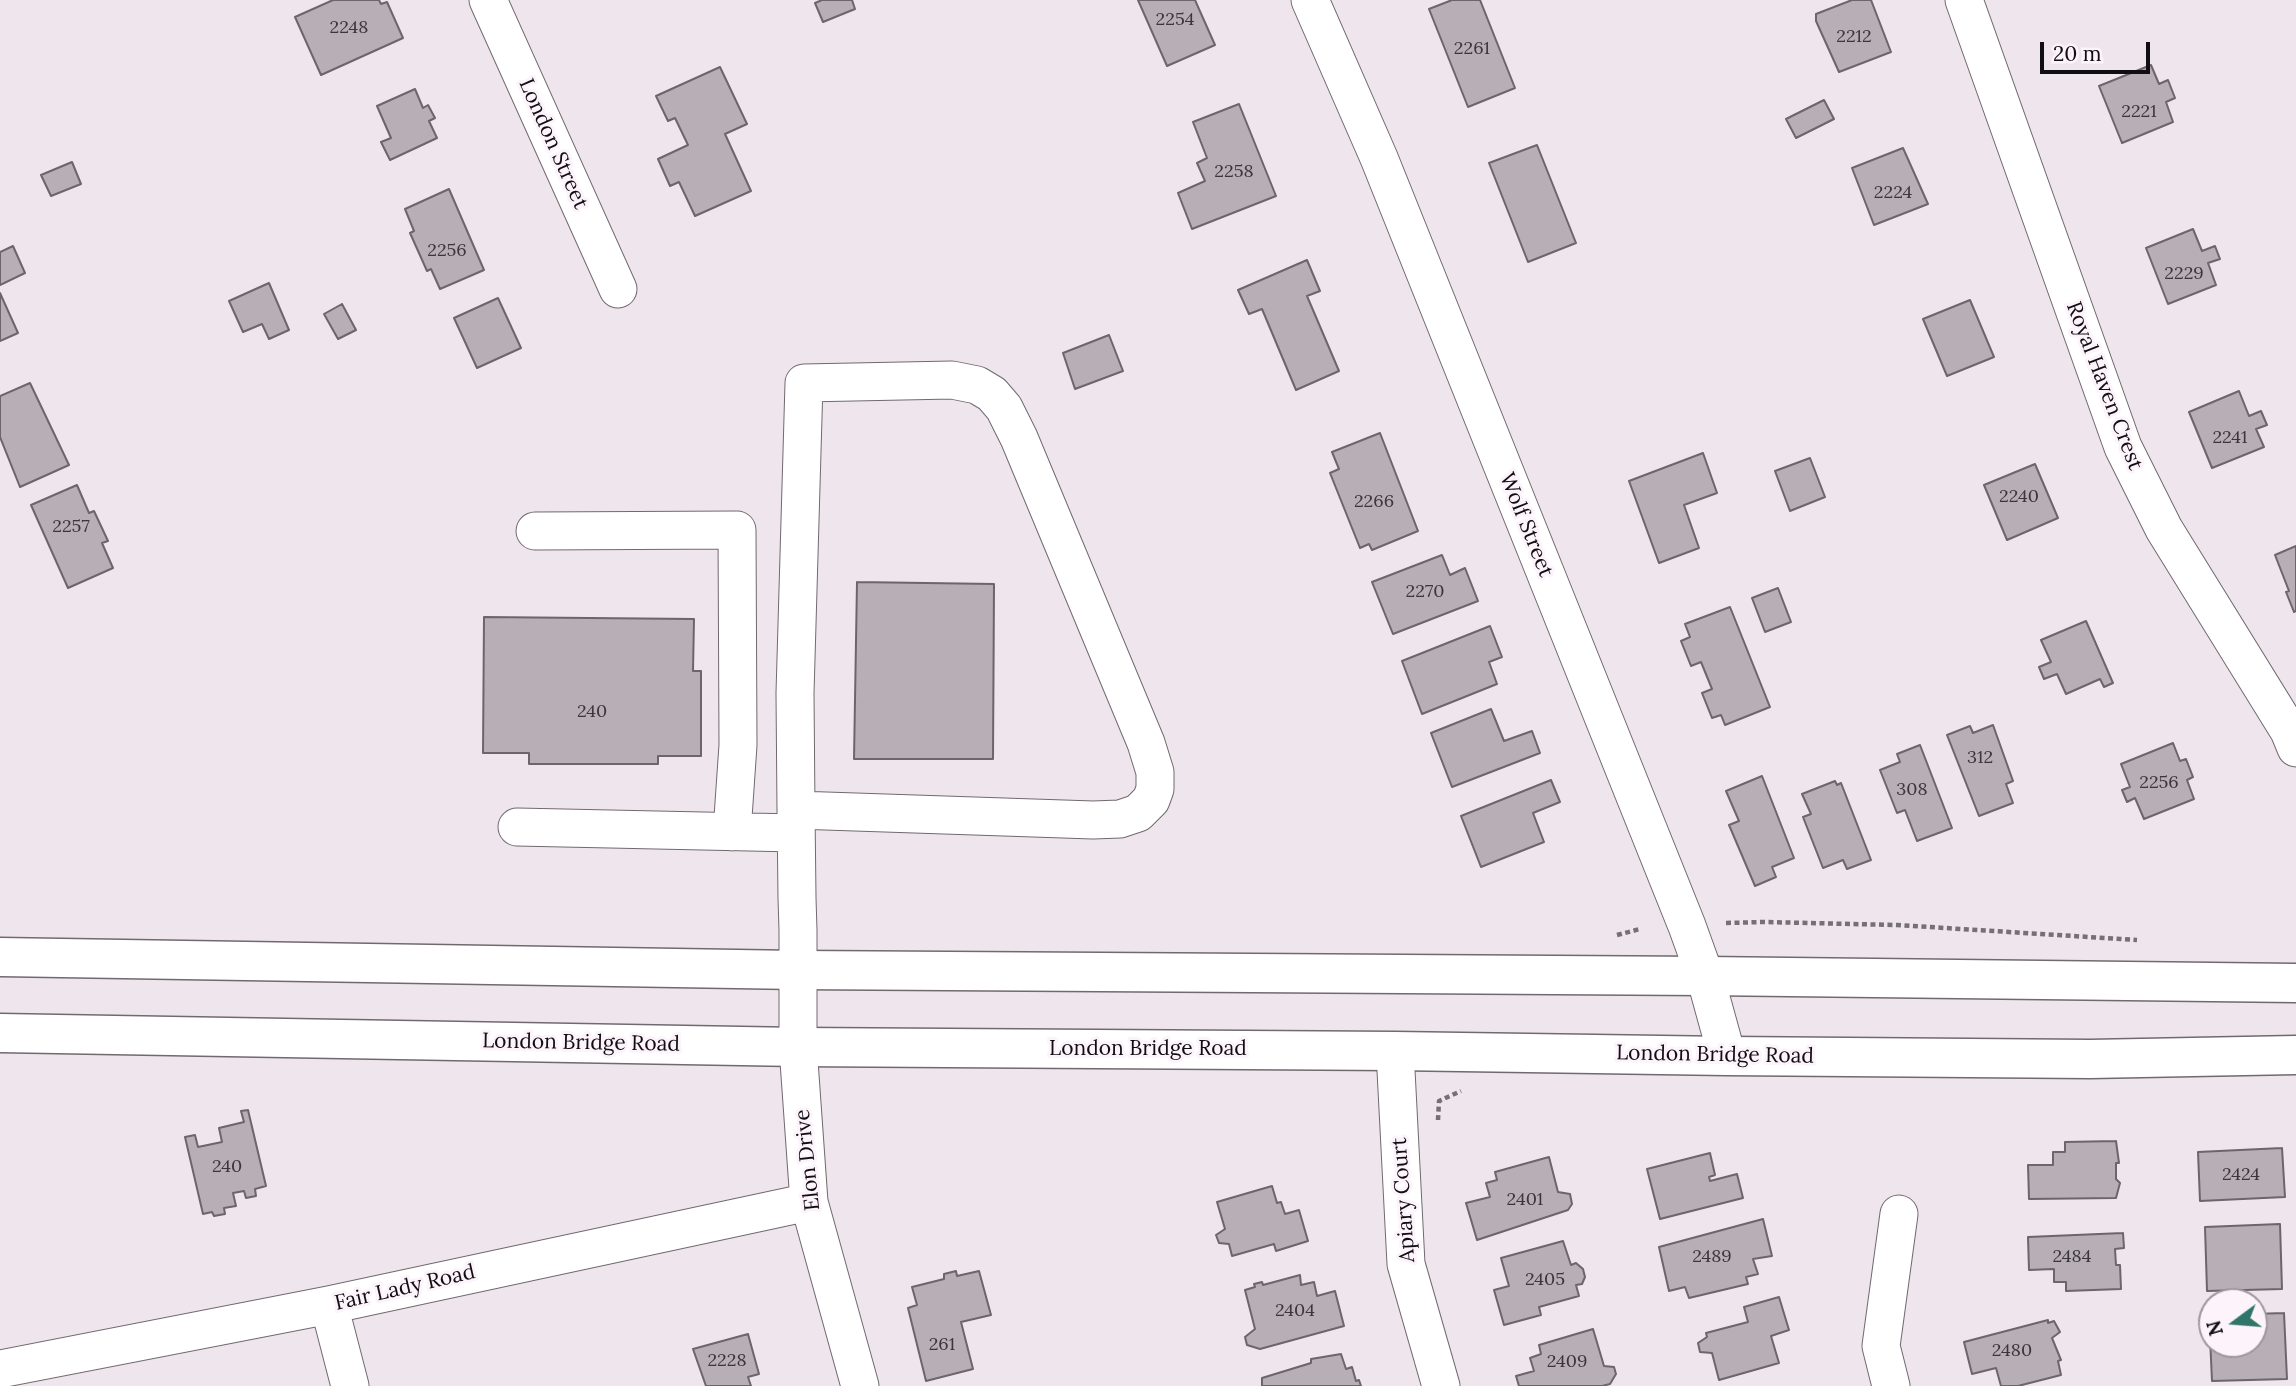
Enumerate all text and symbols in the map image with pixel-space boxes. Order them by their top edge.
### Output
house number: 2254 [1156,9,1194,31]
house number: 2248 [330,17,368,39]
house number: 2212 [1836,26,1872,48]
scale bar [2044,28,2154,72]
house number: 2261 [1454,38,1490,60]
text: 20 m [2053,40,2102,67]
street label: London Street [513,75,593,213]
house number: 2221 [2121,101,2157,123]
house number: 2258 [1214,161,1254,183]
house number: 2224 [1874,182,1912,204]
house number: 2256 [427,240,467,262]
house number: 2229 [2164,263,2204,285]
street label: Royal Haven Crest [2060,298,2148,474]
house number: 2241 [2212,427,2248,449]
street label: Wolf Street [1494,469,1558,581]
house number: 2240 [1999,486,2039,508]
house number: 2266 [1354,491,1394,513]
house number: 2257 [52,516,90,538]
house number: 2270 [1406,581,1444,603]
house number: 240 [577,701,607,723]
house number: 312 [1967,747,1993,769]
house number: 2256 [2139,772,2179,794]
house number: 308 [1896,779,1928,801]
street label: London Bridge Road [482,1029,680,1057]
street label: London Bridge Road [1049,1036,1247,1062]
street label: London Bridge Road [1616,1041,1814,1069]
street label: Elon Drive [790,1108,826,1212]
street label: Apiary Court [1387,1137,1421,1263]
house number: 240 [212,1156,242,1178]
house number: 2424 [2222,1164,2260,1186]
house number: 2401 [1507,1189,1543,1211]
house number: 2489 [1692,1246,1732,1268]
house number: 2484 [2053,1246,2091,1268]
street label: Fair Lady Road [332,1260,478,1316]
house number: 2405 [1525,1269,1565,1291]
north arrow [2198,1288,2268,1358]
house number: 2404 [1275,1300,1315,1322]
text: N [2201,1318,2228,1339]
house number: 261 [929,1334,955,1356]
house number: 2480 [1992,1340,2032,1362]
house number: 2228 [707,1350,747,1372]
house number: 2409 [1547,1351,1587,1373]

